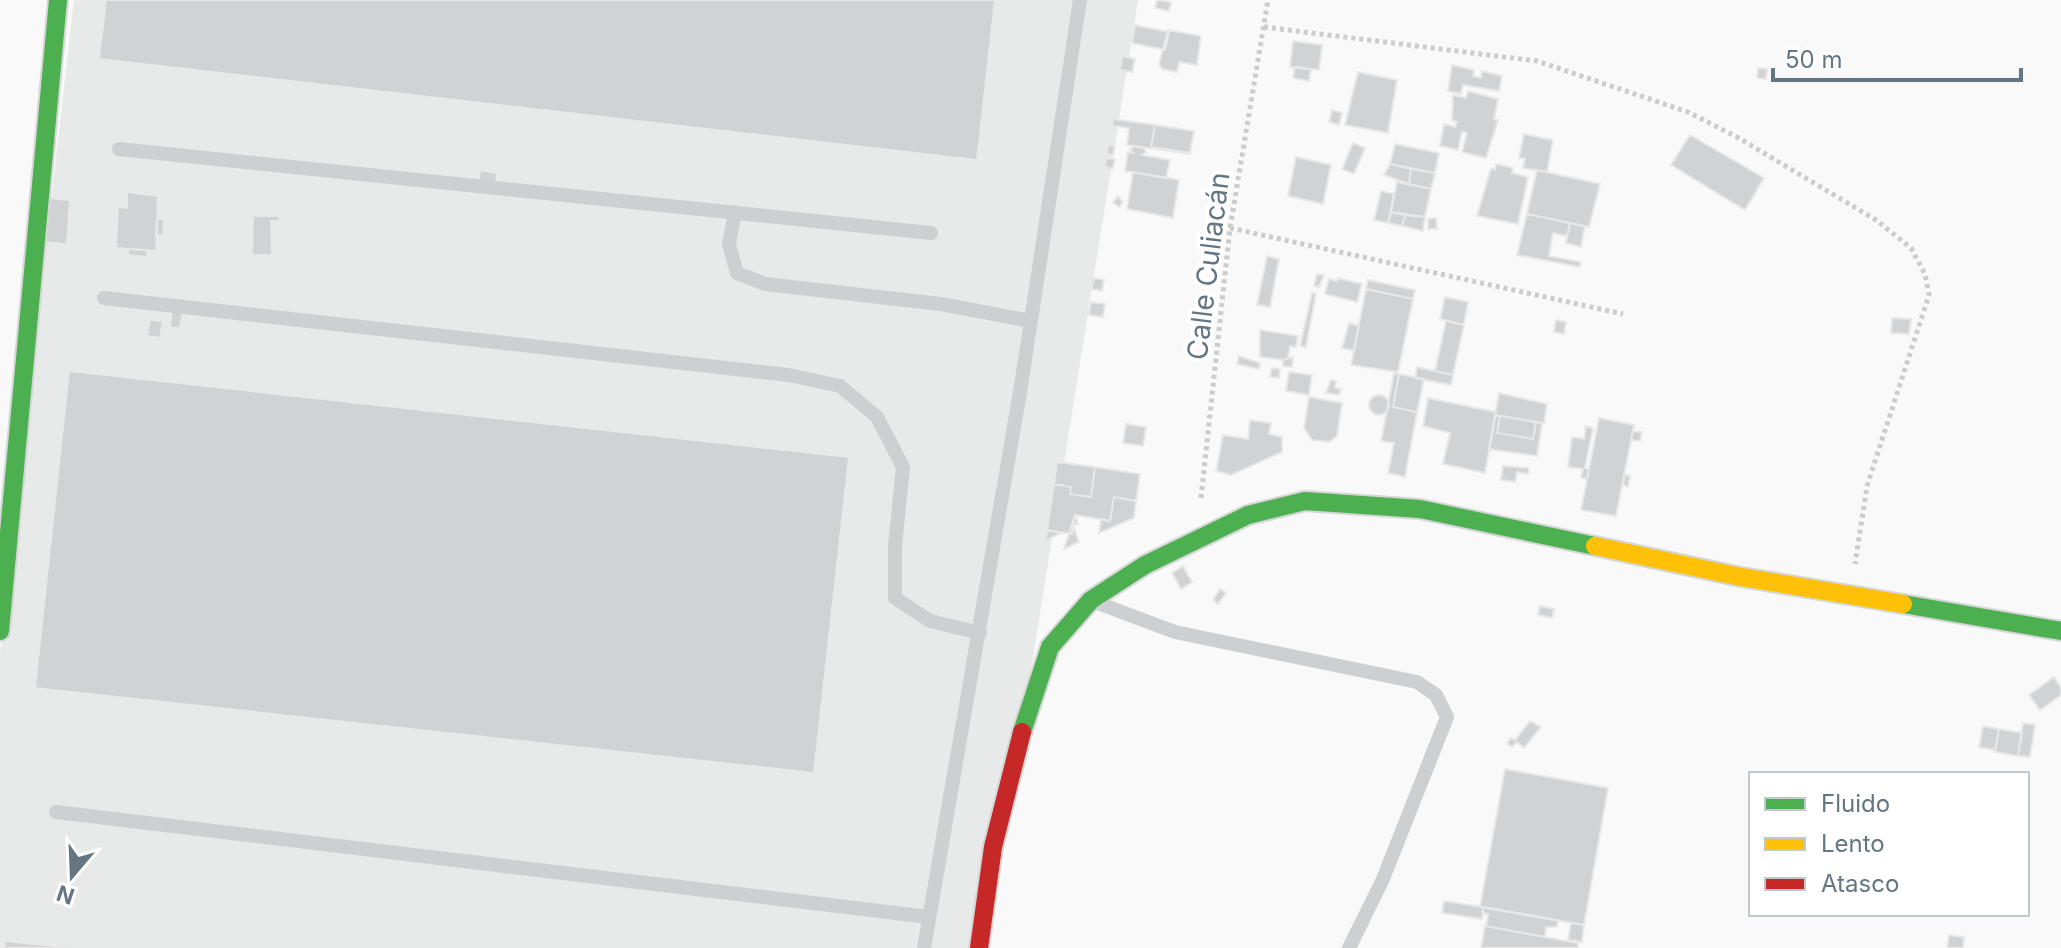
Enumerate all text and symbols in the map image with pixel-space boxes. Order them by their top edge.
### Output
scale bar [1773,32,2021,82]
text: 50 m [1785,45,1843,74]
street label: Calle Culiacán [1180,170,1236,362]
legend [1749,772,2029,916]
text: Fluido [1821,789,1890,818]
text: Lento [1821,829,1885,858]
north arrow [32,836,112,916]
text: Atasco [1821,869,1899,898]
text: N [53,880,78,910]

